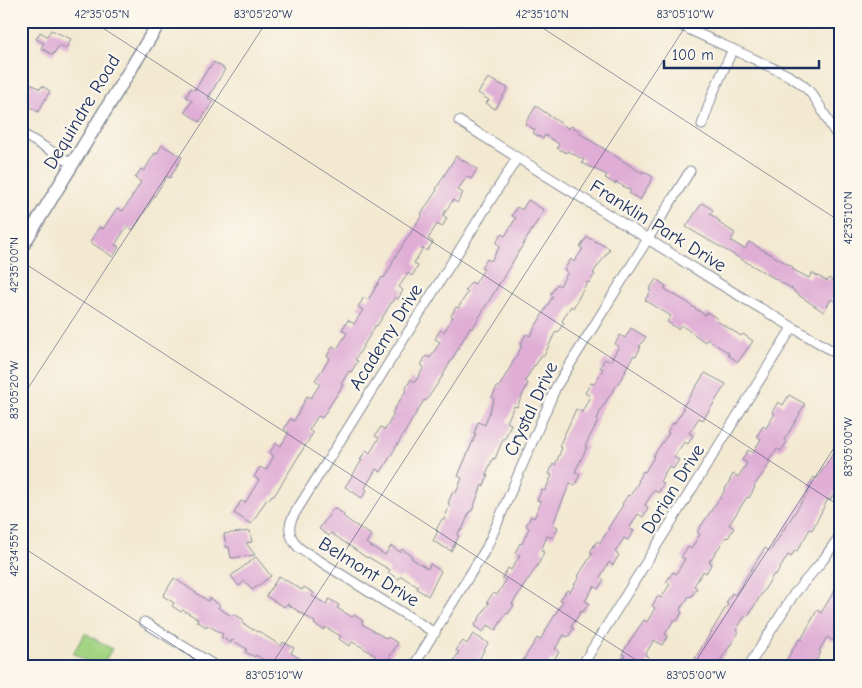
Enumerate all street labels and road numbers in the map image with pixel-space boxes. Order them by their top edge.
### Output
street label: Dequindre Road [39,51,125,173]
street label: Franklin Park Drive [586,175,730,277]
street label: Academy Drive [345,280,427,394]
street label: Crystal Drive [500,358,562,460]
street label: Dorian Drive [637,440,709,538]
street label: Belmont Drive [315,532,423,612]

